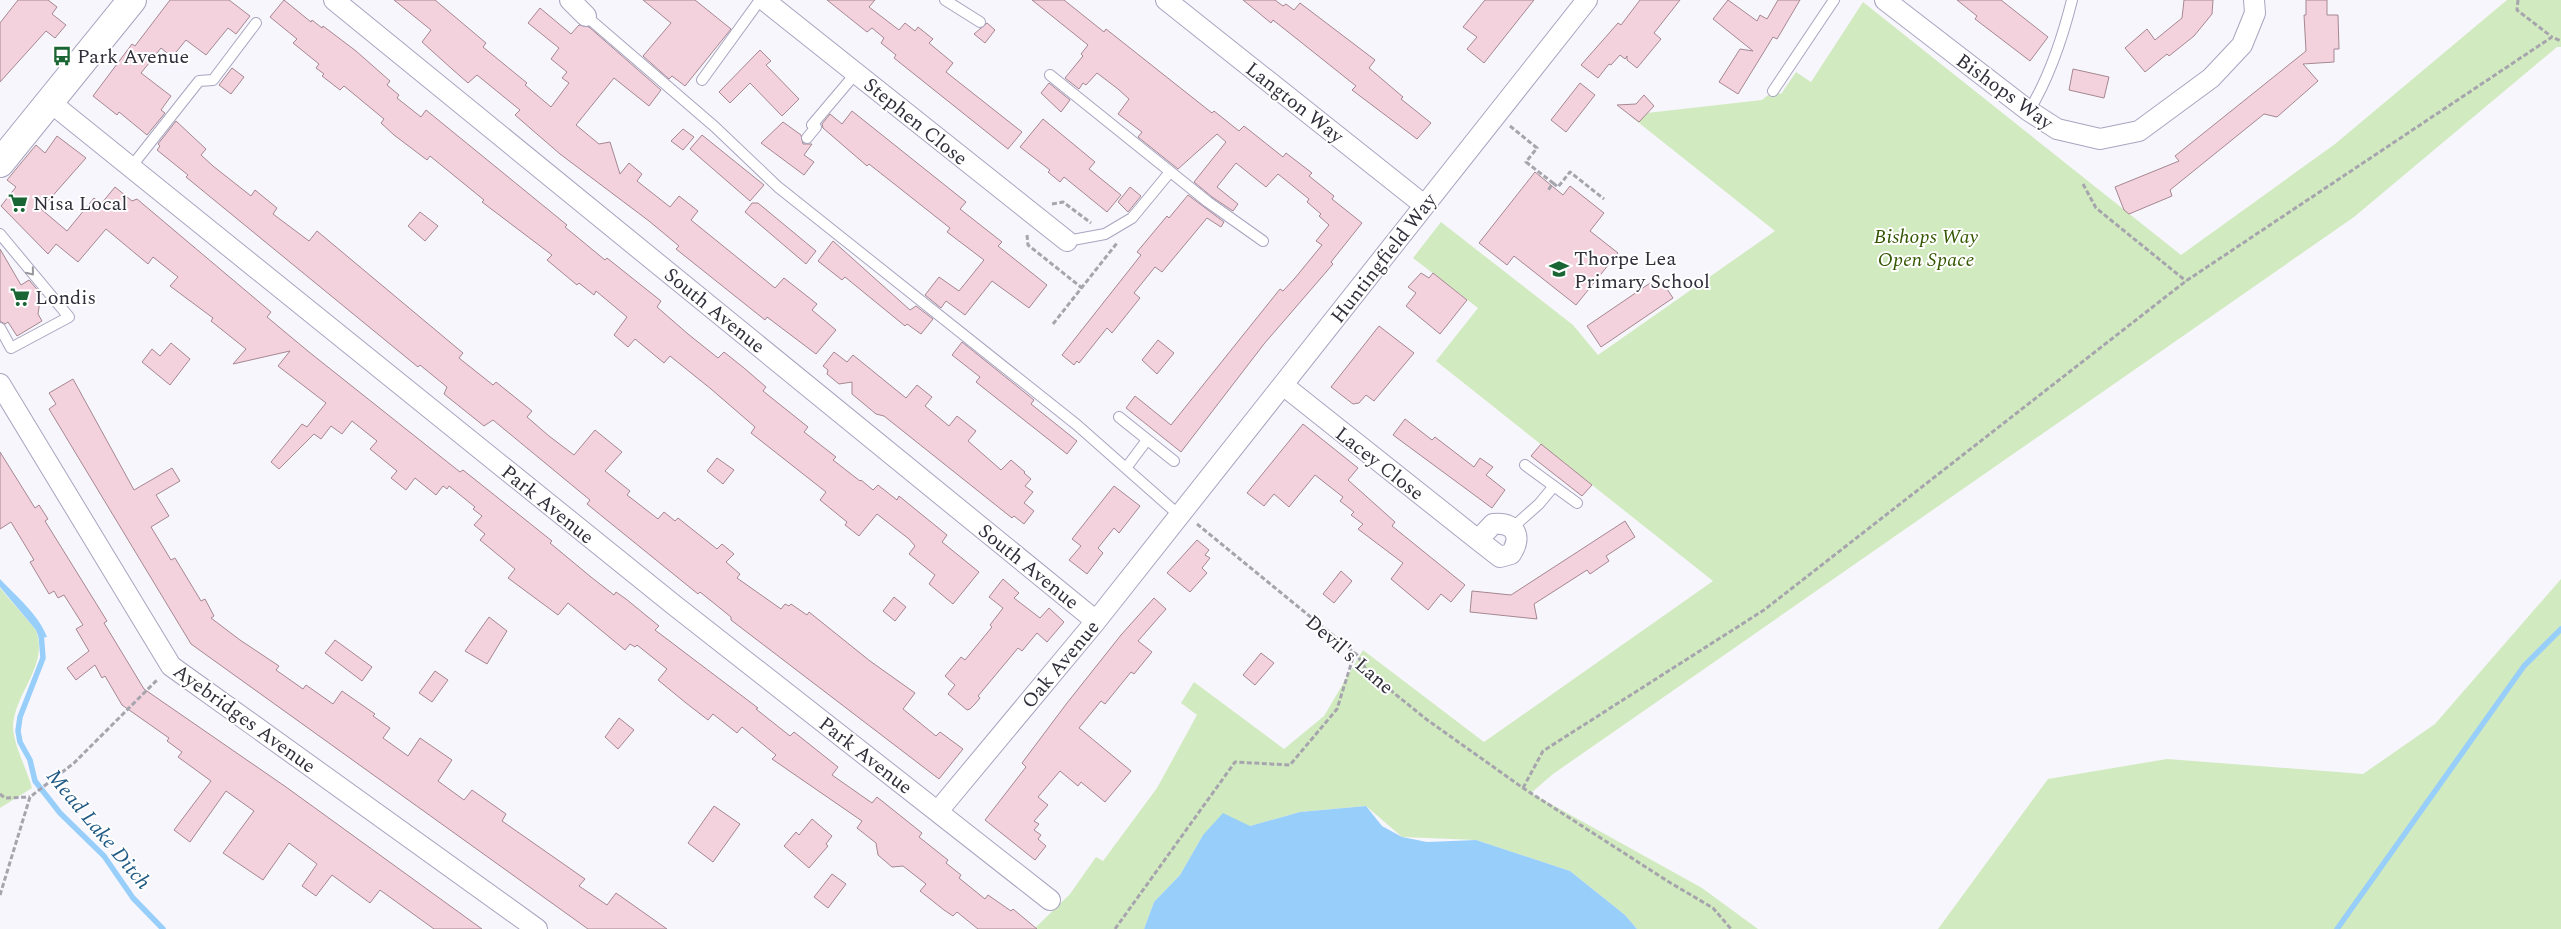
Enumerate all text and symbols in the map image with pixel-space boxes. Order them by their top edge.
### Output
place label: Park Avenue [77,42,189,72]
bus stop icon: Park Avenue [51,45,73,67]
street label: Bishops Way [1949,46,2060,138]
street label: Langton Way [1239,55,1351,152]
street label: Stephen Close [857,70,974,173]
street label: Huntingfield Way [1323,186,1445,330]
place label: Nisa Local [33,189,127,219]
supermarket icon: Nisa Local [7,192,29,214]
park label: Bishops Way Open Space [1874,222,1978,275]
place label: Thorpe Lea Primary School [1574,244,1710,297]
school or university icon: Thorpe Lea Primary School [1548,258,1570,280]
street label: South Avenue [657,260,772,361]
one-way arrow [25,266,34,275]
place label: Londis [35,283,96,313]
supermarket icon: Londis [9,286,31,308]
street label: Lacey Close [1328,419,1430,508]
street label: Park Avenue [494,458,600,552]
street label: South Avenue [971,516,1086,617]
street label: Devil's Lane [1298,608,1400,702]
street label: Oak Avenue [1015,614,1107,716]
street label: Ayebridges Avenue [167,657,322,781]
street label: Park Avenue [812,709,919,802]
water label: Mead Lake Ditch [38,762,159,897]

